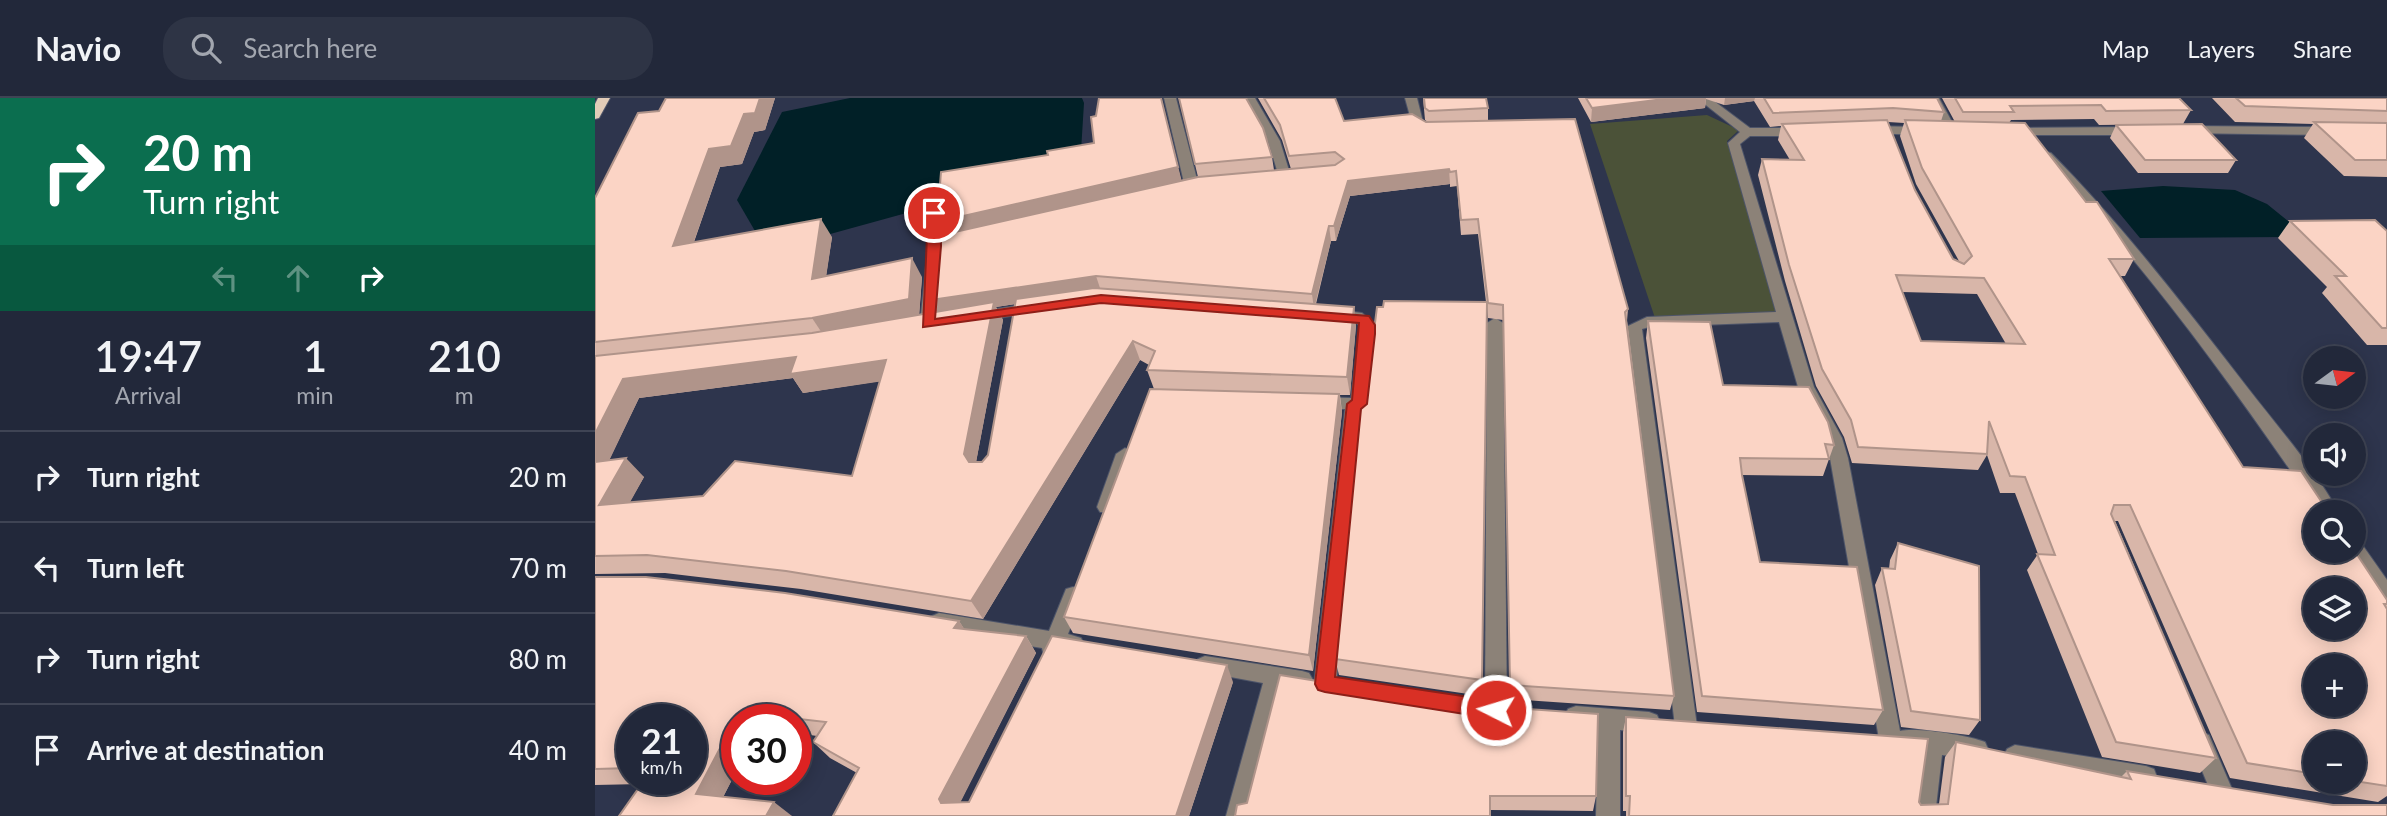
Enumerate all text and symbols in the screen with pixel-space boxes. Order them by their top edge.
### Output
search box [163,17,653,80]
text: Navio [35,28,121,68]
icon: search [187,29,225,67]
text: Search here [243,32,377,64]
text: Map [2102,34,2149,63]
text: Layers [2187,34,2255,63]
text: Share [2293,34,2352,63]
text: 20 m [143,123,253,181]
icon: right [28,126,119,217]
text: Turn right [143,182,279,221]
pin [904,183,964,243]
icon: arrive [915,194,953,232]
icon: left [206,259,244,297]
icon: ahead [279,259,317,297]
icon: right [352,259,390,297]
text: 19:47 [94,331,202,381]
text: 1 [303,331,327,381]
text: 210 [428,331,501,381]
north arrow [2303,346,2366,410]
map controls [2303,346,2366,794]
text: Arrival [115,381,181,409]
text: min [296,381,334,409]
text: m [455,381,474,409]
button: sound [2303,423,2366,486]
icon: right [28,458,66,496]
text: Turn right [87,461,200,493]
text: 20 m [509,461,567,493]
button: search [2303,500,2366,563]
icon: left [28,549,66,587]
text: Turn left [87,552,184,584]
text: 70 m [509,552,567,584]
button: layers [2303,577,2366,640]
icon: right [28,640,66,678]
text: Turn right [87,643,200,675]
text: 80 m [509,643,567,675]
button: + [2303,654,2366,717]
position arrow [1459,673,1533,747]
speed limit sign: 30 [721,704,812,795]
text: 21 [641,719,682,761]
icon: arrive [28,731,66,769]
button: − [2303,731,2366,794]
text: Arrive at destination [87,734,324,766]
text: 40 m [509,734,567,766]
text: km/h [640,756,683,778]

